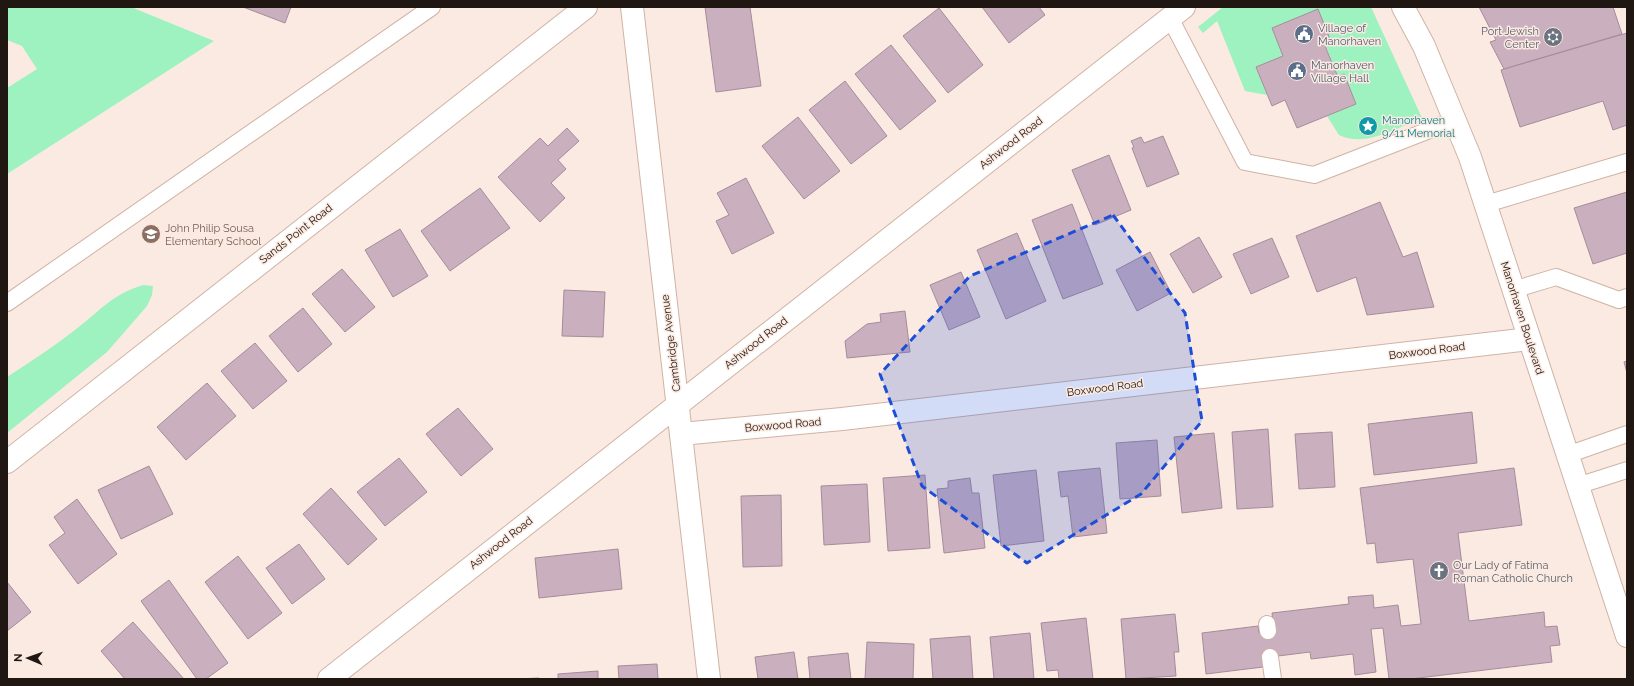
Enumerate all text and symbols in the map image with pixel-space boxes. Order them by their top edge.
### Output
place label: Village of Manorhaven [1318,22,1381,48]
public building icon: Village of Manorhaven [1293,23,1315,45]
place label: Port Jewish Center [1481,25,1539,51]
synagogue icon: Port Jewish Center [1542,26,1564,48]
place label: Manorhaven Village Hall [1311,59,1374,85]
public building icon: Manorhaven Village Hall [1286,60,1308,82]
street label: Ashwood Road [977,114,1045,172]
place label: Manorhaven 9/11 Memorial [1382,114,1455,140]
place icon: Manorhaven 9/11 Memorial [1357,115,1379,137]
street label: Sands Point Road [257,201,335,267]
place label: John Philip Sousa Elementary School [165,222,261,248]
school or university icon: John Philip Sousa Elementary School [140,223,162,245]
street label: Manorhaven Boulevard [1498,260,1546,376]
street label: Cambridge Avenue [659,293,683,392]
street label: Ashwood Road [722,314,790,372]
street label: Boxwood Road [1388,340,1466,362]
street label: Boxwood Road [1066,377,1144,399]
street label: Boxwood Road [744,415,822,435]
street label: Ashwood Road [467,514,535,572]
place label: Our Lady of Fatima Roman Catholic Church [1453,559,1573,585]
church icon: Our Lady of Fatima Roman Catholic Church [1428,560,1450,582]
north arrow [8,638,48,678]
text: N [12,653,25,662]

